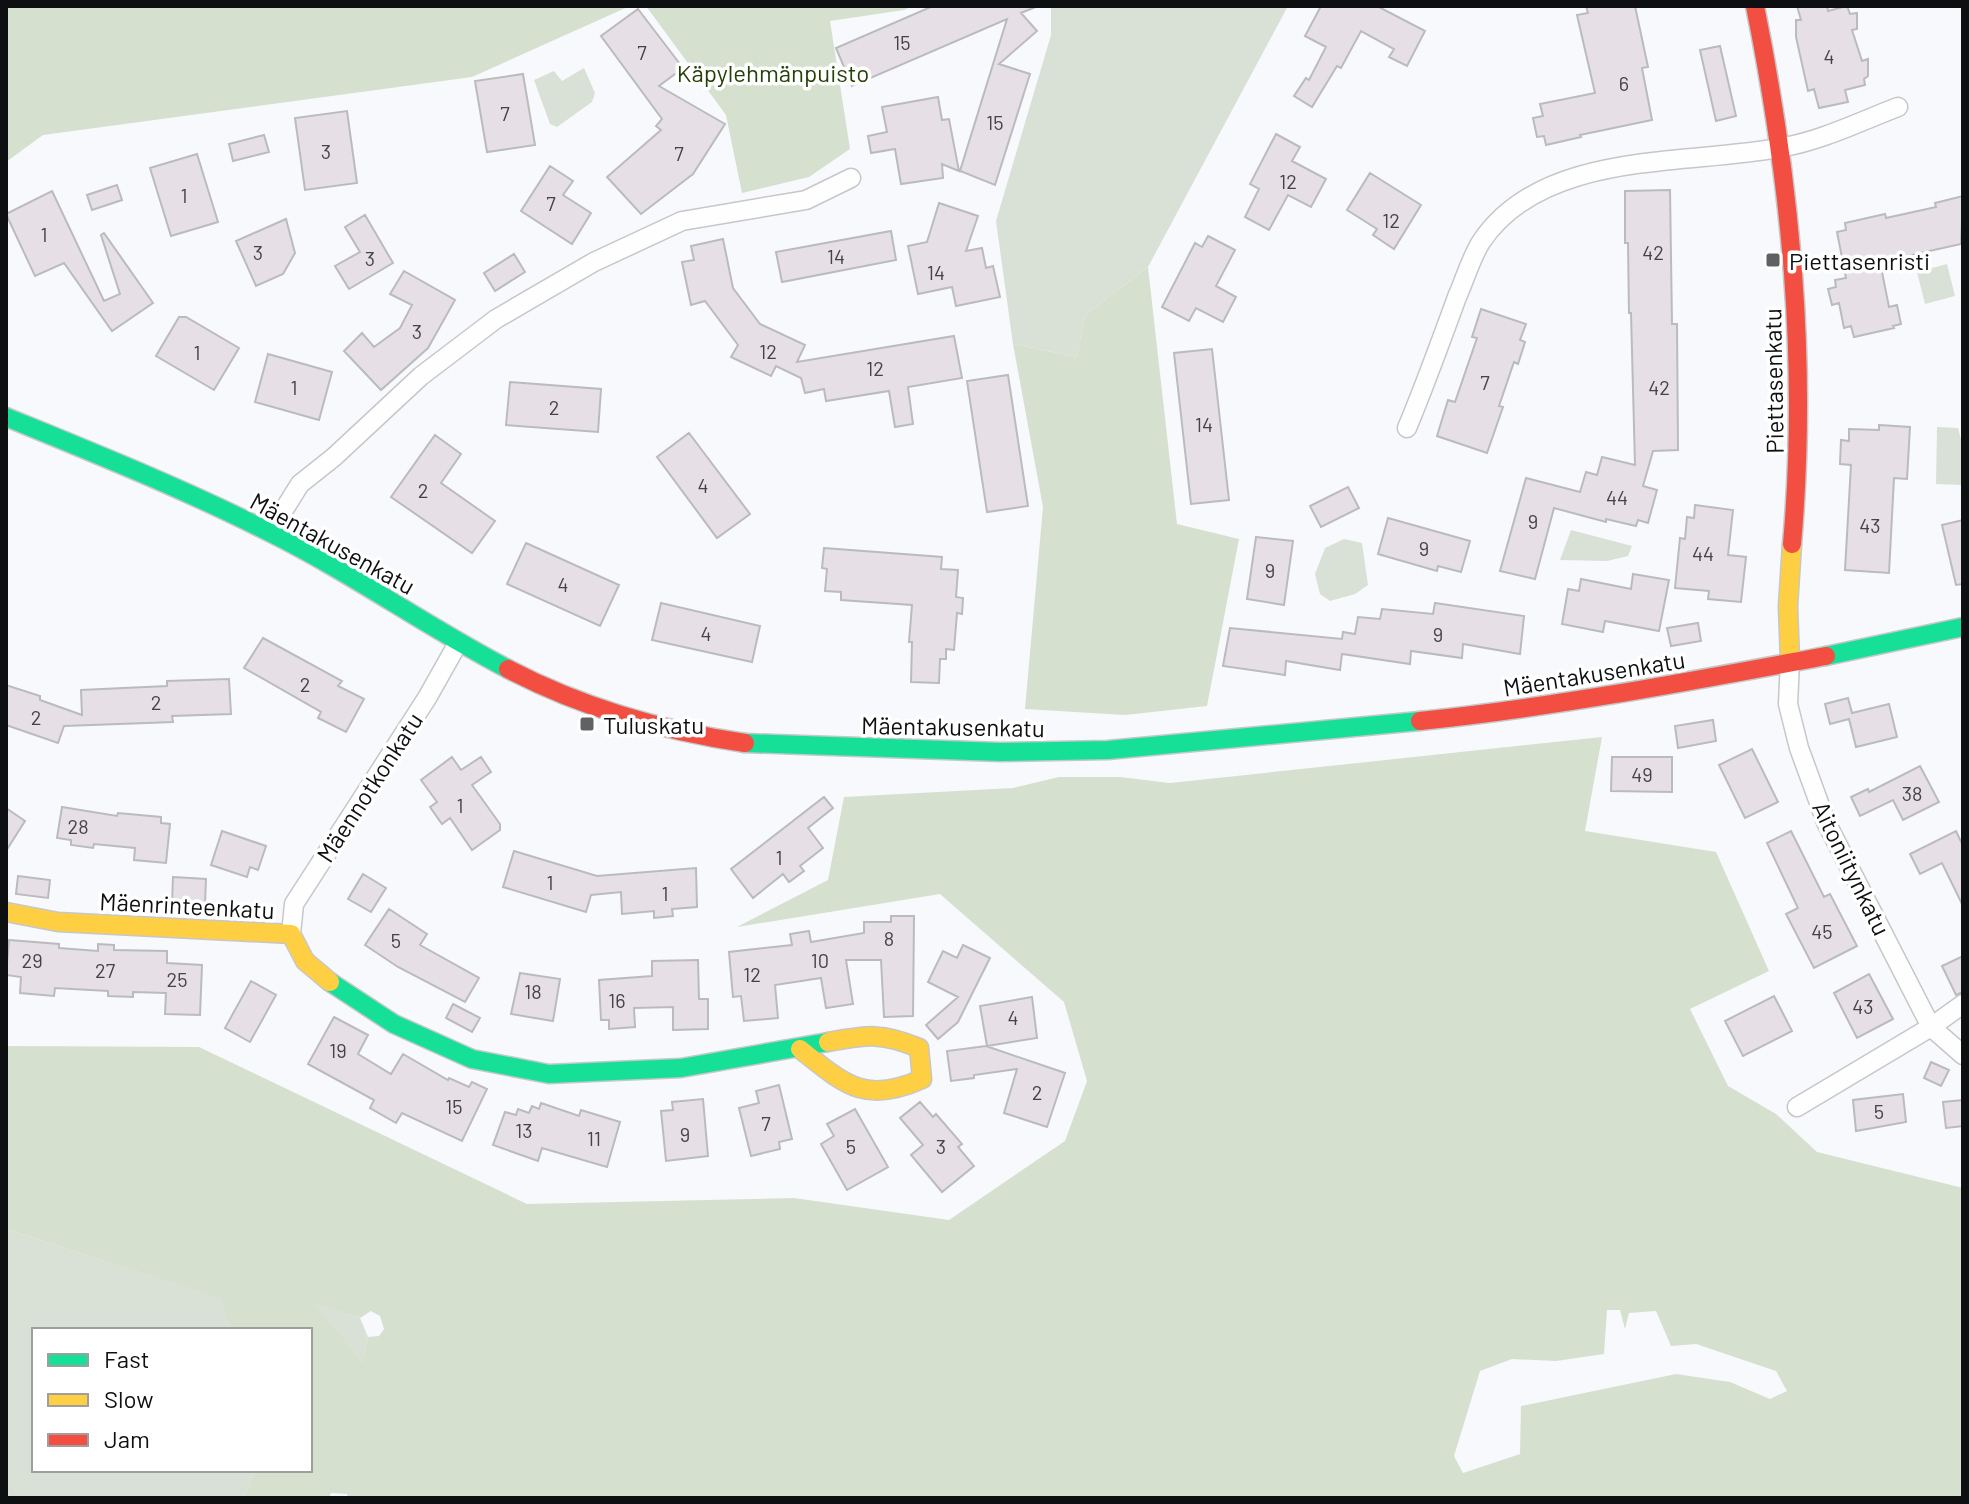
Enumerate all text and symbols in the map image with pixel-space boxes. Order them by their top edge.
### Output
house number: 15 [893,30,911,54]
house number: 7 [637,40,647,64]
house number: 4 [1823,44,1835,68]
park label: Käpylehmänpuisto [677,58,869,87]
house number: 6 [1619,71,1629,95]
house number: 7 [500,101,510,125]
house number: 15 [986,110,1004,134]
house number: 3 [321,139,331,163]
house number: 7 [674,141,684,165]
house number: 12 [1279,169,1297,193]
house number: 1 [181,183,188,207]
house number: 7 [546,191,556,215]
house number: 12 [1382,208,1400,232]
house number: 1 [41,222,48,246]
house number: 3 [253,240,263,264]
house number: 42 [1642,240,1664,264]
house number: 14 [827,244,845,268]
house number: 3 [365,246,375,270]
place label: Piettasenristi [1789,246,1930,275]
marker: Piettasenristi [1764,251,1782,269]
house number: 14 [927,260,945,284]
street label: Piettasenkatu [1757,308,1789,454]
house number: 3 [412,319,422,343]
house number: 12 [759,339,777,363]
house number: 1 [194,340,201,364]
house number: 12 [866,356,884,380]
house number: 7 [1480,370,1490,394]
house number: 1 [291,375,298,399]
house number: 42 [1648,375,1670,399]
house number: 2 [549,395,559,419]
house number: 14 [1195,412,1213,436]
house number: 4 [697,473,709,497]
house number: 2 [418,478,428,502]
house number: 44 [1606,485,1628,509]
street label: Mäentakusenkatu [246,486,420,600]
house number: 9 [1528,509,1538,533]
house number: 43 [1859,513,1881,537]
house number: 9 [1419,536,1429,560]
house number: 44 [1692,541,1714,565]
house number: 9 [1265,558,1275,582]
house number: 4 [557,572,569,596]
house number: 4 [700,621,712,645]
house number: 9 [1433,622,1443,646]
street label: Mäentakusenkatu [1501,644,1687,702]
house number: 2 [300,672,310,696]
house number: 2 [151,690,161,714]
house number: 2 [31,705,41,729]
street label: Mäennotkonkatu [310,707,428,867]
place label: Tuluskatu [603,710,704,739]
street label: Mäentakusenkatu [861,710,1045,742]
marker: Tuluskatu [578,715,596,733]
house number: 49 [1631,762,1653,786]
house number: 38 [1902,781,1922,805]
house number: 1 [457,793,464,817]
street label: Aitoniitynkatu [1807,796,1897,940]
house number: 28 [67,814,89,838]
house number: 1 [776,845,783,869]
house number: 1 [547,870,554,894]
house number: 1 [662,881,669,905]
street label: Mäenrinteenkatu [99,886,275,924]
house number: 45 [1811,919,1833,943]
house number: 8 [884,926,894,950]
house number: 5 [391,928,401,952]
house number: 29 [21,948,43,972]
house number: 10 [811,948,829,972]
house number: 27 [95,958,116,982]
house number: 12 [743,962,761,986]
house number: 25 [167,967,188,991]
house number: 18 [524,979,542,1003]
house number: 16 [608,988,626,1012]
house number: 43 [1852,994,1874,1018]
house number: 4 [1007,1005,1019,1029]
house number: 19 [329,1038,347,1062]
house number: 2 [1032,1080,1042,1104]
house number: 15 [445,1094,463,1118]
house number: 5 [1874,1099,1884,1123]
house number: 7 [761,1111,771,1135]
house number: 13 [515,1118,533,1142]
house number: 9 [680,1122,690,1146]
house number: 11 [587,1126,601,1150]
house number: 5 [846,1134,856,1158]
house number: 3 [936,1134,946,1158]
legend [32,1328,312,1472]
text: Fast [104,1344,149,1373]
text: Slow [104,1384,153,1413]
text: Jam [104,1424,150,1453]

